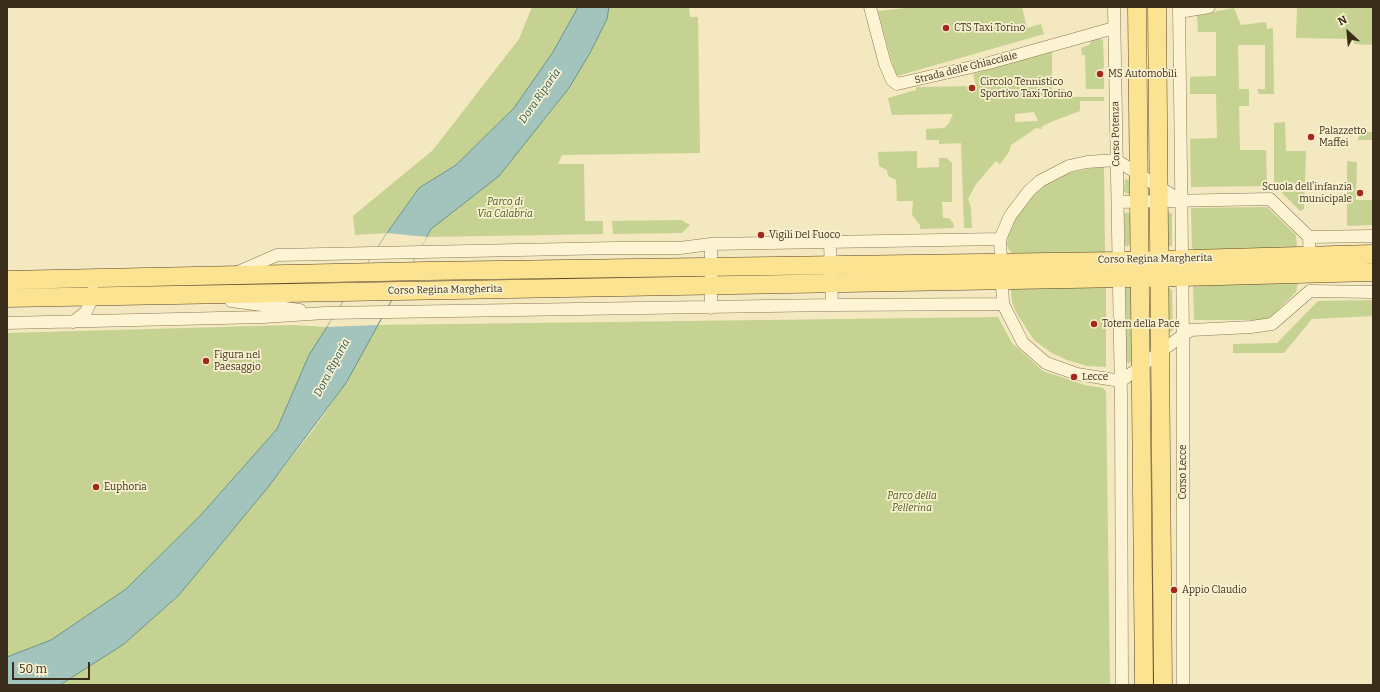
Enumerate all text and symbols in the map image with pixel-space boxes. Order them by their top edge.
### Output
north arrow [1328,12,1368,52]
text: N [1336,13,1349,28]
place label: CTS Taxi Torino [954,22,1025,34]
marker: CTS Taxi Torino [941,23,951,33]
street label: Strada delle Ghiacciaie [913,49,1019,87]
water label: Dora Riparia [516,66,564,126]
place label: MS Automobili [1108,68,1177,80]
marker: MS Automobili [1095,69,1105,79]
place label: Circolo Tennistico Sportivo Taxi Torino [980,76,1073,100]
marker: Circolo Tennistico Sportivo Taxi Torino [967,83,977,93]
street label: Corso Potenza [1109,101,1123,167]
place label: Palazzetto Maffei [1319,125,1366,148]
marker: Palazzetto Maffei [1306,132,1316,142]
place label: Scuola dell'infanzia municipale [1262,181,1352,204]
marker: Scuola dell'infanzia municipale [1355,188,1365,198]
park label: Parco di Via Calabria [477,196,533,220]
place label: Vigili Del Fuoco [769,229,840,241]
marker: Vigili Del Fuoco [756,230,766,240]
street label: Corso Regina Margherita [1098,252,1212,266]
street label: Corso Regina Margherita [388,283,502,297]
place label: Totem della Pace [1102,318,1180,330]
marker: Totem della Pace [1089,319,1099,329]
water label: Dora Riparia [311,337,353,399]
place label: Figura nel Paesaggio [214,349,261,372]
marker: Figura nel Paesaggio [201,356,211,366]
place label: Lecce [1082,371,1108,383]
marker: Lecce [1069,372,1079,382]
street label: Corso Lecce [1177,445,1189,499]
place label: Euphoria [104,481,147,493]
marker: Euphoria [91,482,101,492]
park label: Parco della Pellerina [887,490,937,514]
place label: Appio Claudio [1182,584,1247,596]
marker: Appio Claudio [1169,585,1179,595]
scale bar [14,654,92,680]
text: 50 m [19,662,47,676]

